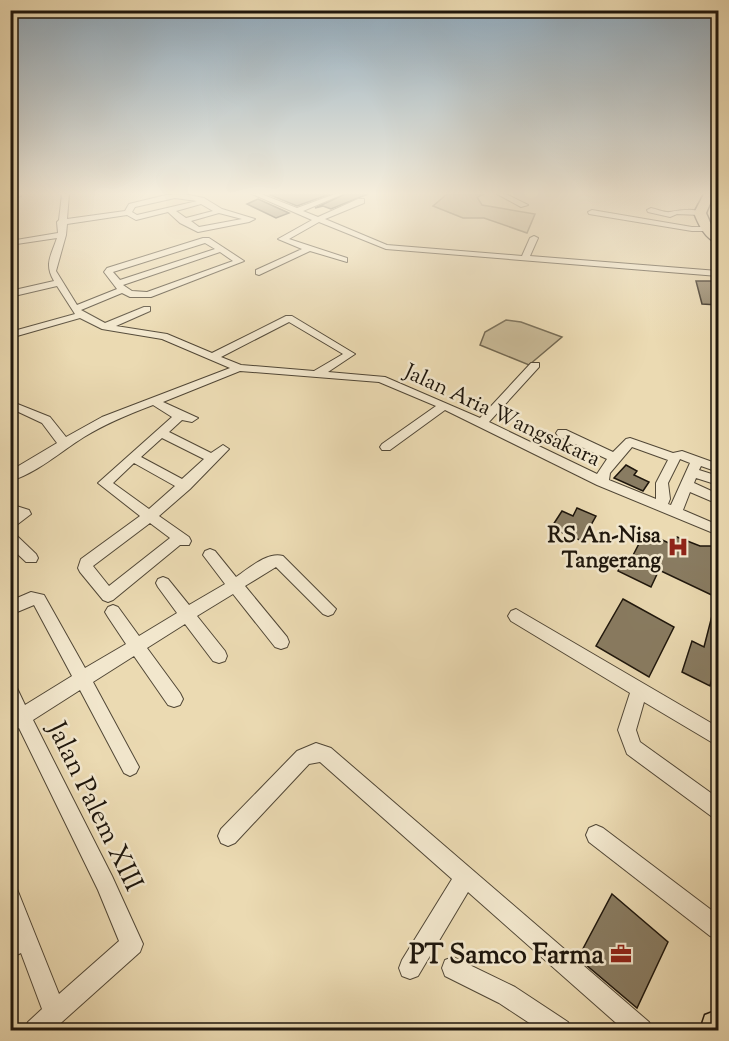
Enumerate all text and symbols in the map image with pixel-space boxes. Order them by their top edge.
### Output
street label: Jalan Aria Wangsakara [398,357,605,476]
place label: RS An-Nisa Tangerang [547,521,662,578]
hospital icon: RS An-Nisa Tangerang [666,535,690,559]
street label: Jalan Palem XIII [35,714,152,898]
place label: PT Samco Farma [409,937,605,976]
office icon: PT Samco Farma [609,942,633,966]

